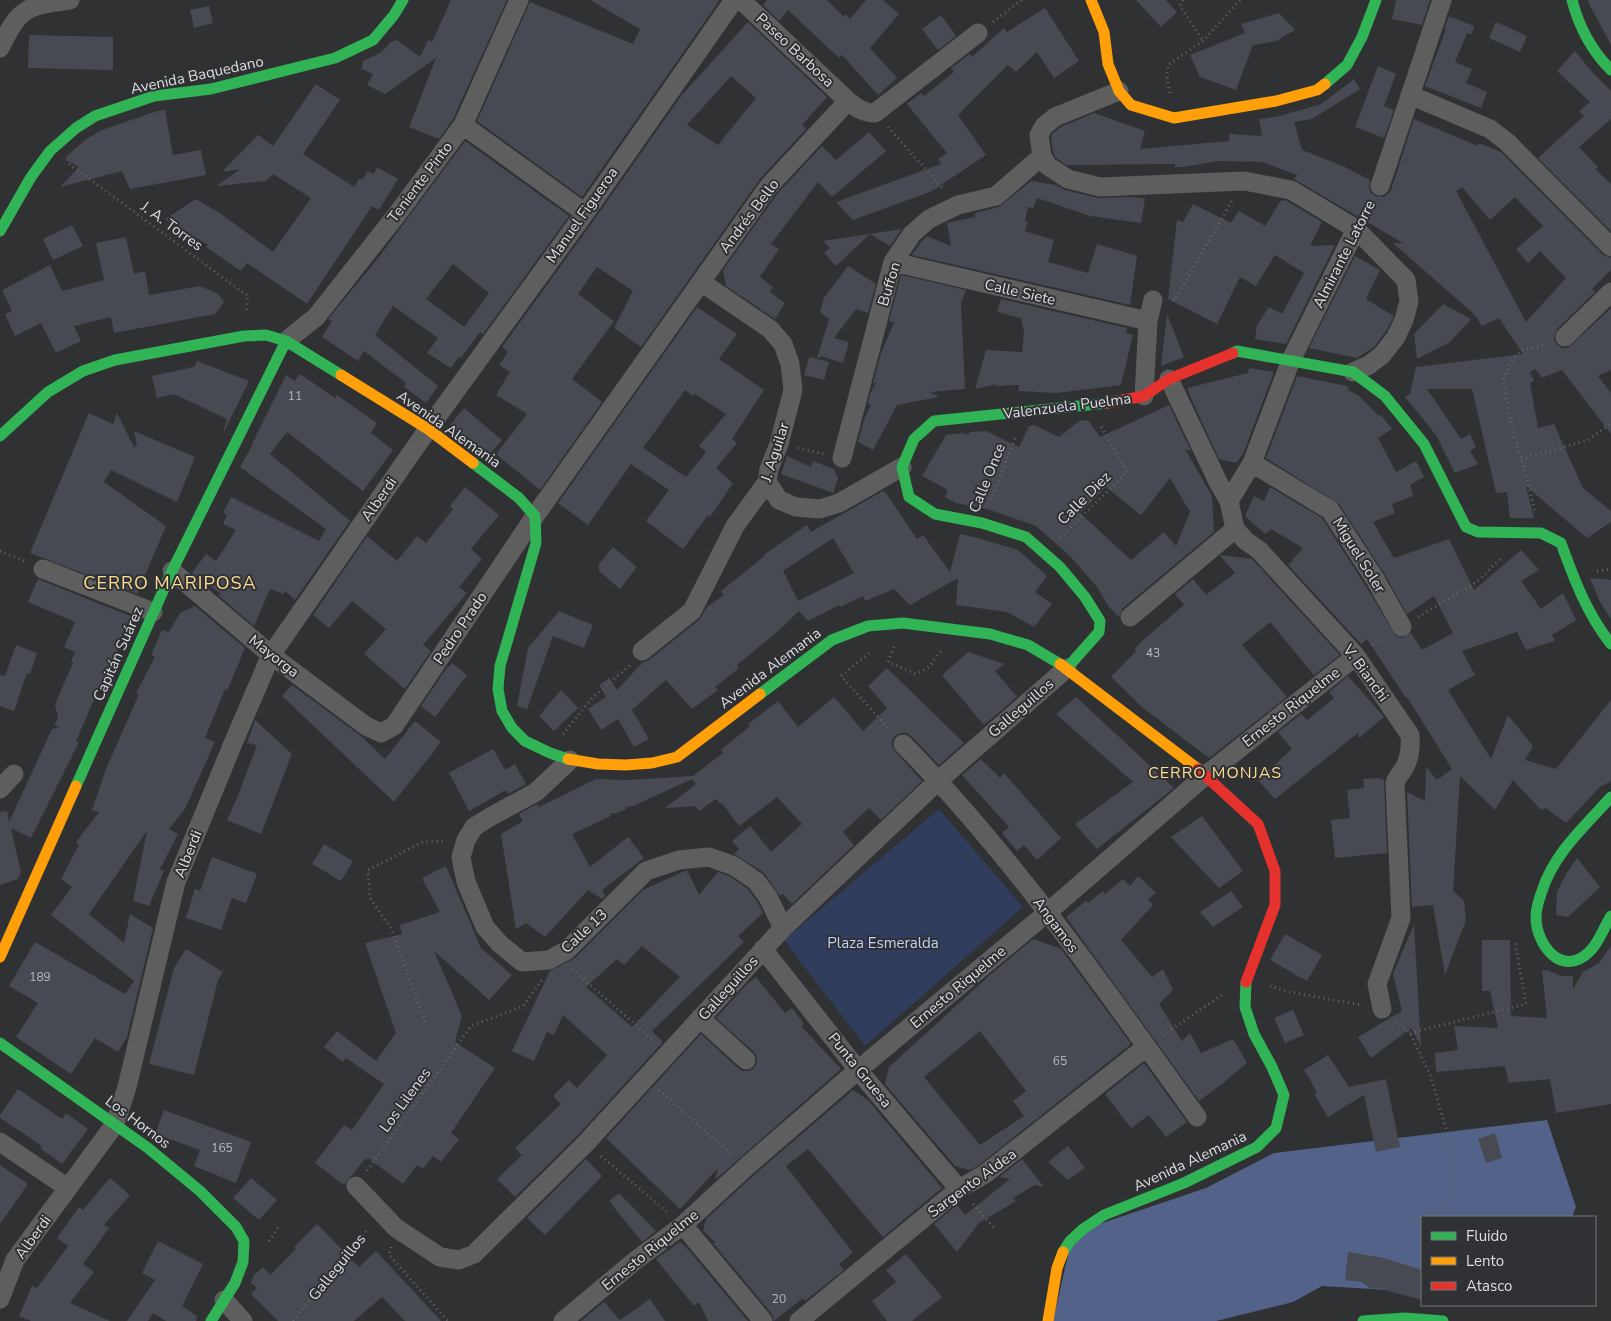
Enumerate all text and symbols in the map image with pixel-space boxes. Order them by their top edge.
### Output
street label: Paseo Barbosa [752,9,838,91]
street label: Avenida Baquedano [129,51,265,99]
street label: Teniente Pinto [383,137,457,227]
street label: Manuel Figueroa [542,163,622,267]
street label: Andrés Bello [715,175,783,257]
street label: J. A. Torres [136,196,207,255]
street label: Almirante Latorre [1308,197,1380,311]
street label: Buffon [873,260,905,308]
street label: Calle Siete [983,274,1057,310]
street label: Avenida Alemania [393,386,505,472]
house number: 11 [288,388,302,404]
street label: Valenzuela Puelma [1001,388,1132,424]
street label: J. Aguilar [756,419,794,485]
street label: Calle Once [964,440,1010,516]
street label: Calle Diez [1053,467,1115,529]
street label: Alberdi [357,473,401,525]
street label: Miguel Soler [1328,514,1390,597]
district label: CERRO MARIPOSA [83,571,257,595]
street label: Pedro Prado [428,588,492,668]
street label: Capitán Suárez [88,604,148,704]
street label: Avenida Alemania [715,623,825,713]
street label: Mayorga [245,630,303,682]
street label: V. Bianchi [1338,640,1393,706]
house number: 43 [1146,645,1160,661]
street label: Ernesto Riquelme [1238,662,1344,752]
street label: Galleguillos [984,674,1058,742]
district label: CERRO MONJAS [1148,762,1282,784]
street label: Alberdi [169,827,207,881]
street label: Angamos [1029,893,1083,957]
street label: Calle 13 [557,904,611,958]
park label: Plaza Esmeralda [827,933,939,953]
street label: Ernesto Riquelme [906,941,1010,1033]
street label: Galleguillos [694,951,762,1025]
house number: 189 [29,969,51,985]
street label: Punta Gruesa [824,1028,896,1112]
house number: 65 [1053,1053,1067,1069]
street label: Los Lilenes [375,1064,435,1136]
street label: Los Hornos [101,1091,175,1153]
street label: Avenida Alemania [1130,1126,1250,1196]
house number: 165 [211,1140,233,1156]
street label: Sargento Aldea [924,1144,1020,1222]
street label: Ernesto Riquelme [597,1205,703,1295]
street label: Alberdi [10,1211,56,1263]
legend [1421,1216,1596,1306]
text: Fluido [1466,1226,1508,1246]
street label: Galleguillos [304,1229,370,1305]
text: Lento [1466,1251,1504,1271]
text: Atasco [1466,1276,1512,1296]
house number: 20 [772,1291,786,1307]

